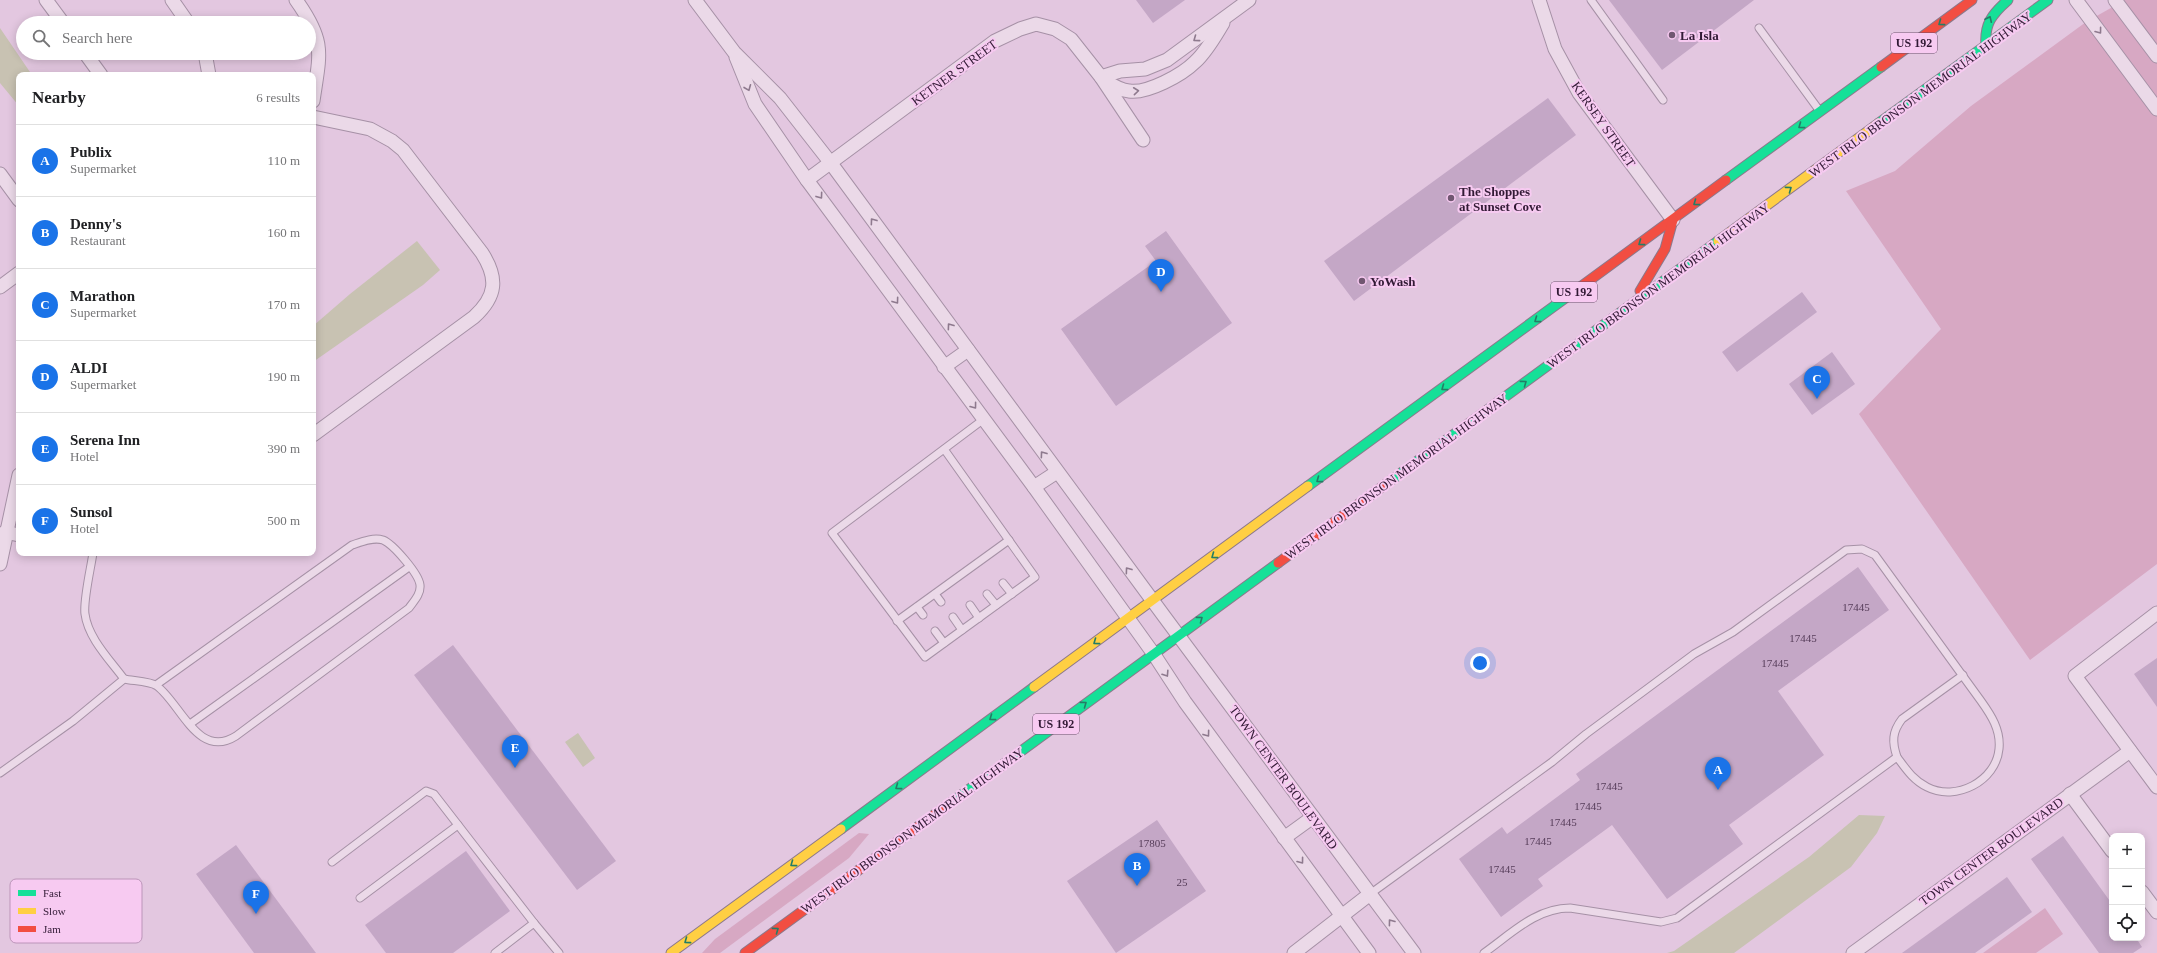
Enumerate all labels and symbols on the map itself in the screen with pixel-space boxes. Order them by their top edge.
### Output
street label: WEST IRLO BRONSON MEMORIAL HIGHWAY [1806,8,2035,180]
one-way arrow [1984,16,1992,24]
one-way arrow [1938,18,1945,26]
one-way arrow [2094,27,2101,34]
place label: La Isla [1680,28,1719,43]
marker: La Isla [1667,30,1677,40]
road number: US 192 [1891,33,1937,53]
one-way arrow [1194,34,1201,41]
street label: KETNER STREET [909,36,1000,109]
street label: KERSEY STREET [1568,79,1639,170]
one-way arrow [744,85,752,92]
one-way arrow [1133,86,1139,95]
one-way arrow [1798,121,1805,128]
place label: The Shoppes at Sunset Cove [1459,184,1542,214]
one-way arrow [1785,187,1792,194]
one-way arrow [815,192,822,199]
marker: The Shoppes at Sunset Cove [1446,193,1456,203]
one-way arrow [1693,198,1700,206]
street label: WEST IRLO BRONSON MEMORIAL HIGHWAY [1544,199,1773,371]
one-way arrow [871,219,878,226]
one-way arrow [1639,238,1646,245]
pin: D [1148,259,1174,292]
place label: YoWash [1370,274,1416,289]
marker: YoWash [1357,276,1367,286]
road number: US 192 [1551,282,1597,302]
one-way arrow [892,297,899,304]
one-way arrow [1534,315,1541,322]
one-way arrow [948,324,955,331]
pin: C [1804,366,1830,399]
one-way arrow [1520,380,1527,387]
one-way arrow [1441,383,1448,390]
street label: WEST IRLO BRONSON MEMORIAL HIGHWAY [1282,390,1511,562]
one-way arrow [969,401,976,408]
one-way arrow [1041,451,1048,458]
one-way arrow [1316,475,1323,482]
one-way arrow [1211,551,1218,558]
one-way arrow [1126,567,1133,574]
house number: 17445 [1842,601,1870,613]
one-way arrow [1196,617,1203,624]
house number: 17445 [1789,632,1817,644]
one-way arrow [1094,637,1101,644]
your location [1470,653,1490,673]
house number: 17445 [1761,657,1789,669]
one-way arrow [1161,670,1169,677]
one-way arrow [1080,701,1087,709]
street label: TOWN CENTER BOULEVARD [1226,702,1341,852]
one-way arrow [989,714,996,721]
road number: US 192 [1033,714,1079,734]
one-way arrow [1203,729,1210,736]
pin: E [502,735,528,768]
street label: WEST IRLO BRONSON MEMORIAL HIGHWAY [798,744,1027,916]
pin: A [1705,757,1731,790]
house number: 17445 [1595,780,1623,792]
one-way arrow [895,782,902,789]
street label: TOWN CENTER BOULEVARD [1916,794,2066,909]
house number: 17445 [1574,800,1602,812]
house number: 17445 [1549,816,1577,828]
house number: 17445 [1524,835,1552,847]
house number: 17805 [1138,837,1166,849]
pin: B [1124,853,1150,886]
one-way arrow [1296,857,1304,864]
one-way arrow [790,859,797,866]
house number: 17445 [1488,863,1516,875]
house number: 25 [1177,876,1188,888]
legend [10,879,142,943]
pin: F [243,881,269,914]
text: Fast [43,887,61,899]
text: Slow [43,905,66,917]
one-way arrow [1389,919,1396,926]
text: Jam [43,923,61,935]
one-way arrow [772,927,779,935]
one-way arrow [685,936,692,943]

